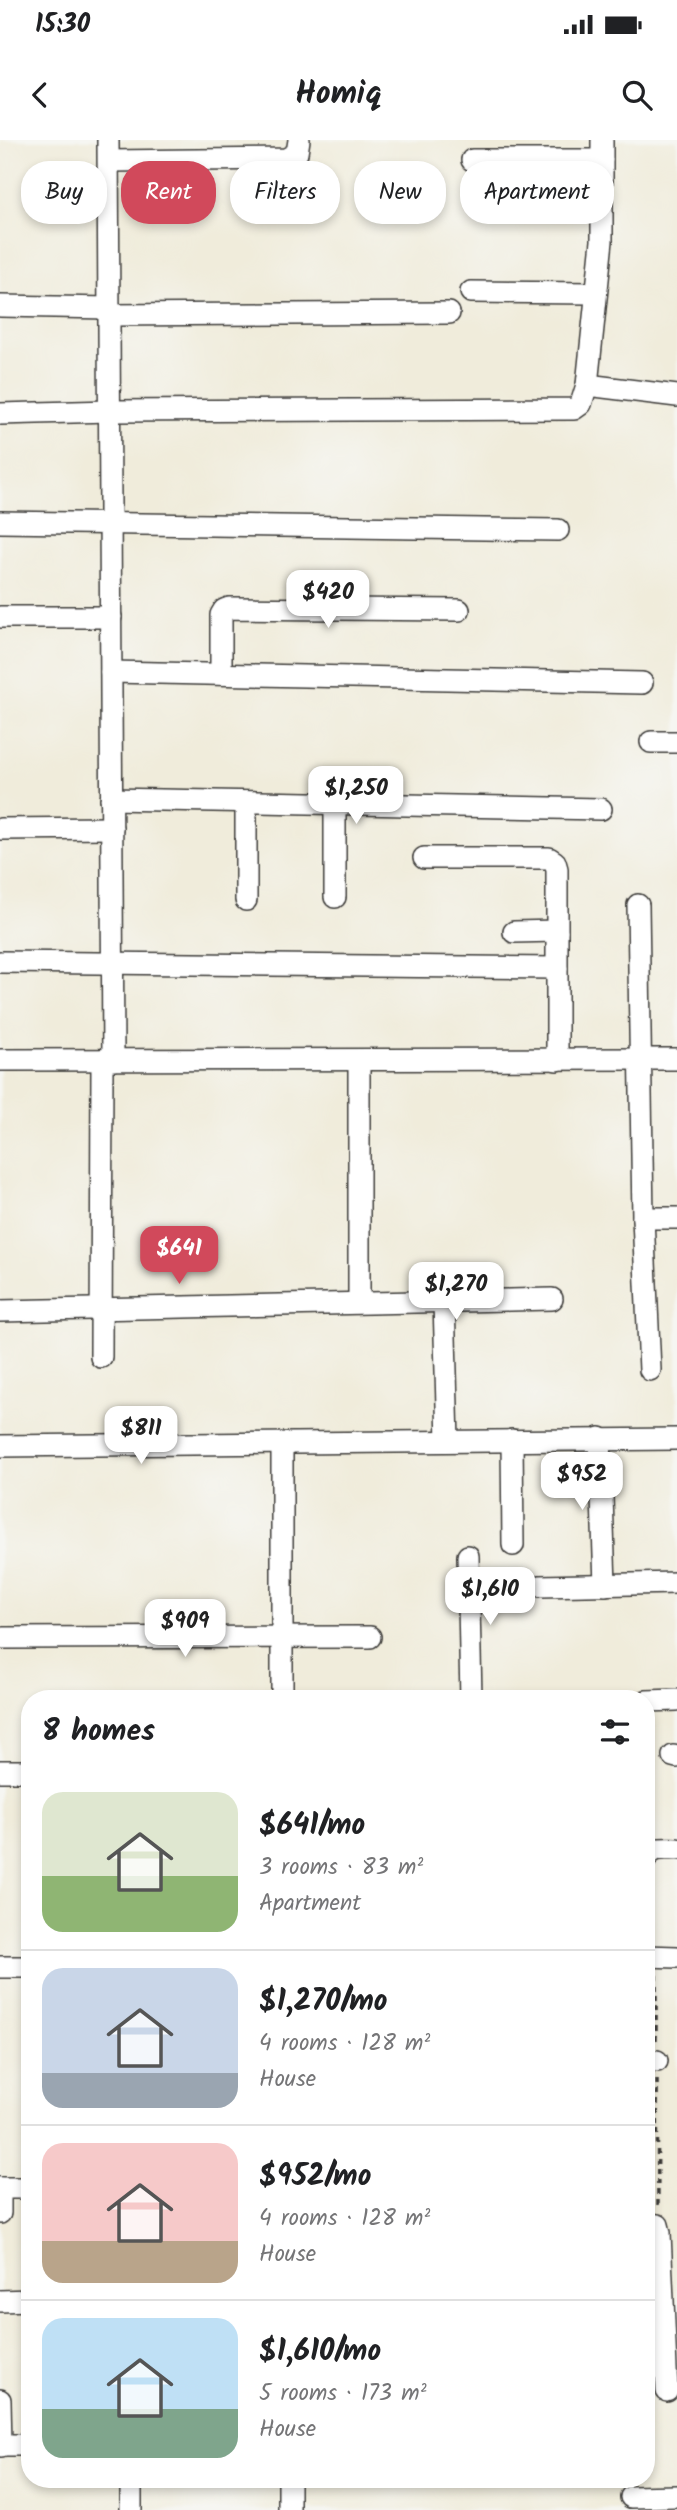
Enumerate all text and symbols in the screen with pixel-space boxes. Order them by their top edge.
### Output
text: 15:30 [35,4,90,46]
text: Homiq [295,69,382,120]
icon: back [21,76,59,114]
icon: search [618,76,656,114]
chip: Buy [21,161,107,224]
chip: Rent [121,161,216,224]
chip: Filters [230,161,340,224]
chip: New [354,161,446,224]
chip: Apartment [460,161,614,224]
pin: $420 [287,570,369,630]
text: $420 [302,575,354,611]
pin: $1,250 [299,766,413,826]
text: $1,250 [324,771,388,807]
pin: $641 [138,1226,220,1286]
text: $641 [156,1231,202,1267]
pin: $1,270 [399,1262,513,1322]
text: $1,270 [425,1267,487,1303]
pin: $811 [100,1406,182,1466]
text: $811 [120,1411,162,1447]
pin: $952 [541,1452,623,1512]
text: $952 [557,1457,607,1493]
pin: $1,610 [433,1568,547,1627]
text: $1,610 [461,1572,519,1608]
pin: $909 [144,1600,226,1659]
text: $909 [161,1604,209,1640]
text: 8 homes [42,1708,155,1756]
icon: filters [596,1713,634,1751]
text: $641/mo [259,1802,365,1850]
icon: home [98,1820,182,1904]
text: 3 rooms · 83 m² [259,1850,423,1886]
text: Apartment [259,1886,361,1922]
text: $1,270/mo [259,1978,387,2026]
icon: home [98,1996,182,2080]
text: 4 rooms · 128 m² [259,2026,430,2062]
text: House [259,2062,316,2098]
text: $952/mo [259,2153,371,2201]
icon: home [98,2171,182,2255]
text: 4 rooms · 128 m² [259,2201,430,2237]
text: House [259,2237,316,2273]
text: $1,610/mo [259,2328,381,2376]
icon: home [98,2346,182,2430]
text: 5 rooms · 173 m² [259,2376,427,2412]
text: House [259,2412,316,2448]

